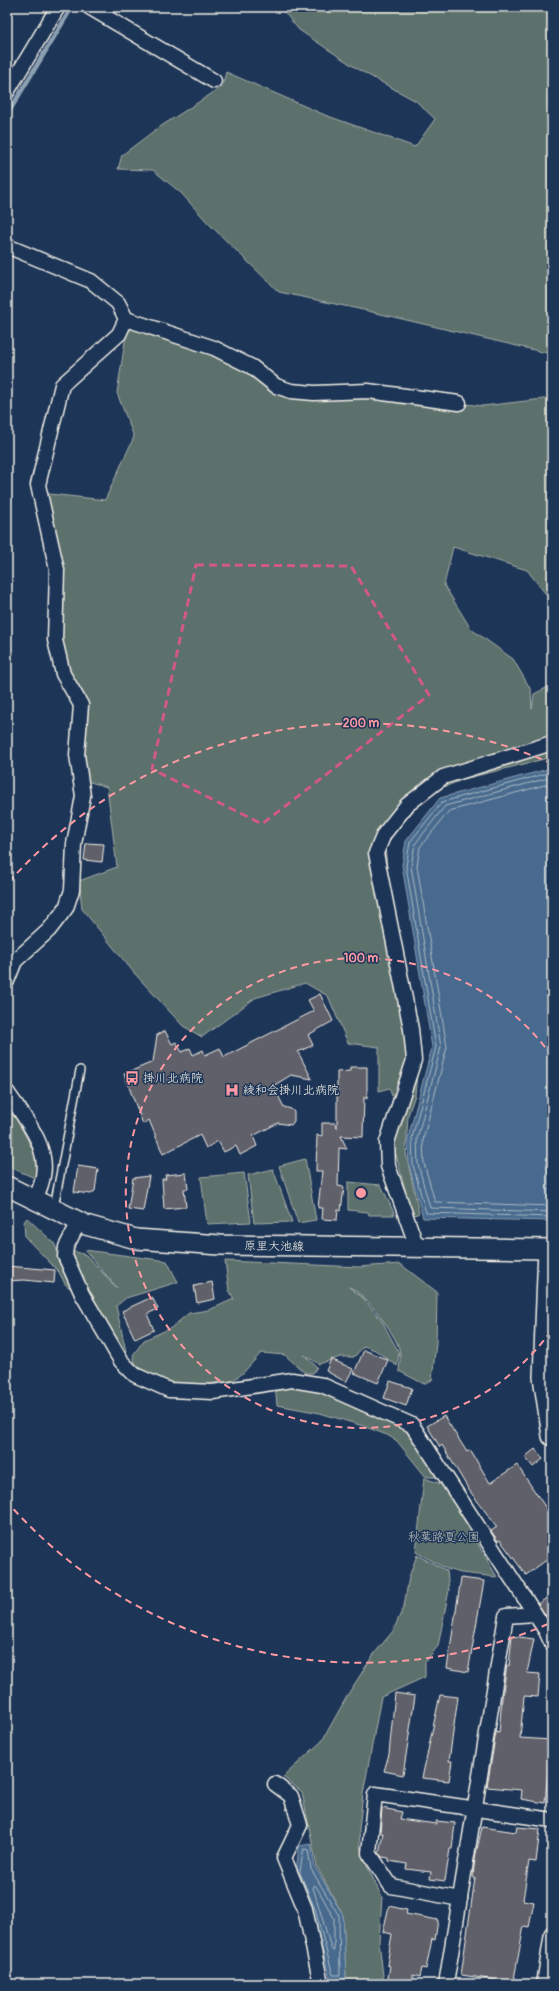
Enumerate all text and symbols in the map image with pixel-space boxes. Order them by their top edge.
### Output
text: 200 m [343,716,380,731]
text: 100 m [344,951,379,966]
bus stop icon: 掛川北病院 [124,1070,140,1086]
place label: 掛川北病院 [143,1071,203,1086]
hospital icon: 綾和会掛川北病院 [224,1082,240,1098]
place label: 綾和会掛川北病院 [243,1083,339,1098]
centre of rings [354,1186,368,1200]
street label: 原里大池線 [244,1238,304,1255]
park label: 秋葉路夏公園 [408,1530,480,1545]

